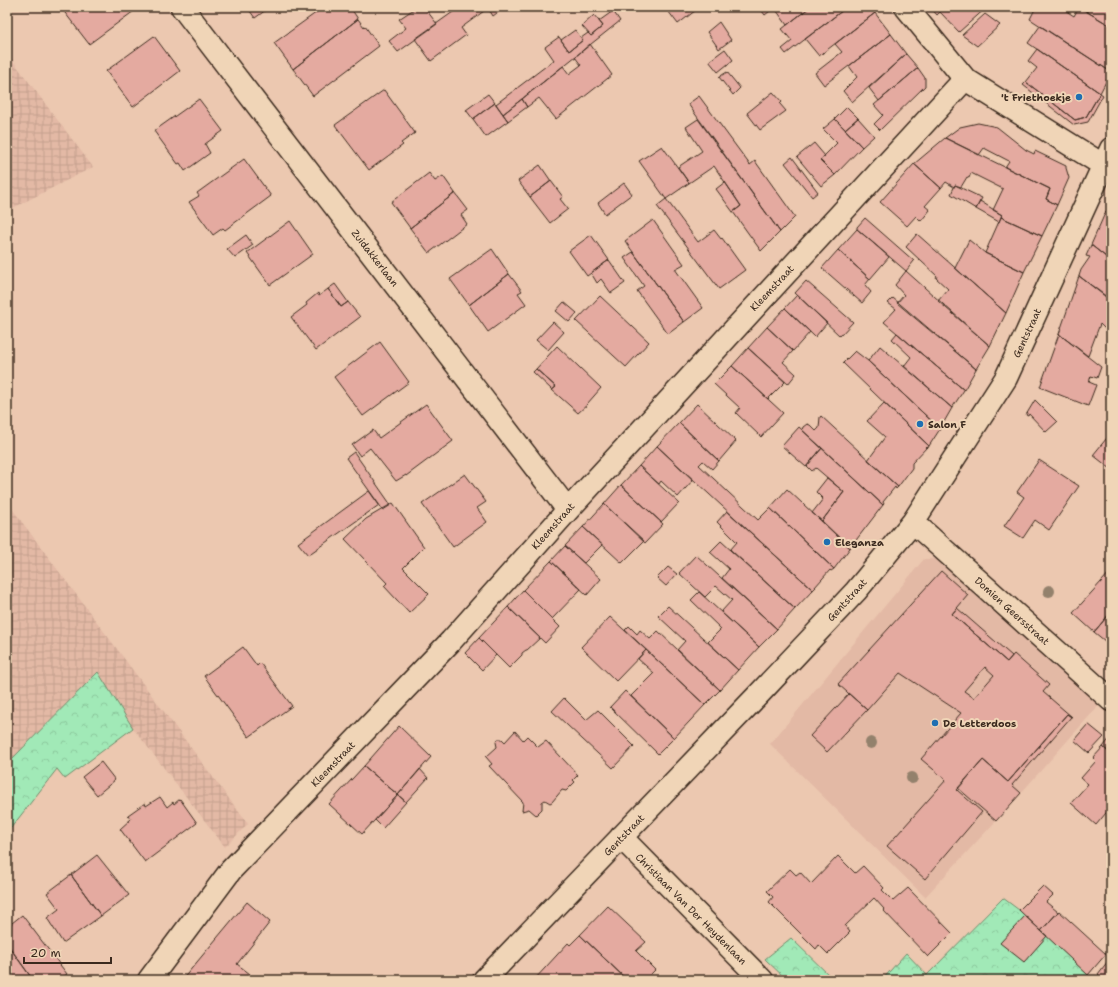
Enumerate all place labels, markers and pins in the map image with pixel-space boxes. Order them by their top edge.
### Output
place label: 't Friethoekje [1001,91,1071,104]
marker: 't Friethoekje [1074,92,1084,102]
place label: Salon F [928,418,966,431]
marker: Salon F [915,419,925,429]
place label: Eleganza [835,536,884,549]
marker: Eleganza [822,537,832,547]
place label: De Letterdoos [943,717,1016,730]
marker: De Letterdoos [930,718,940,728]

